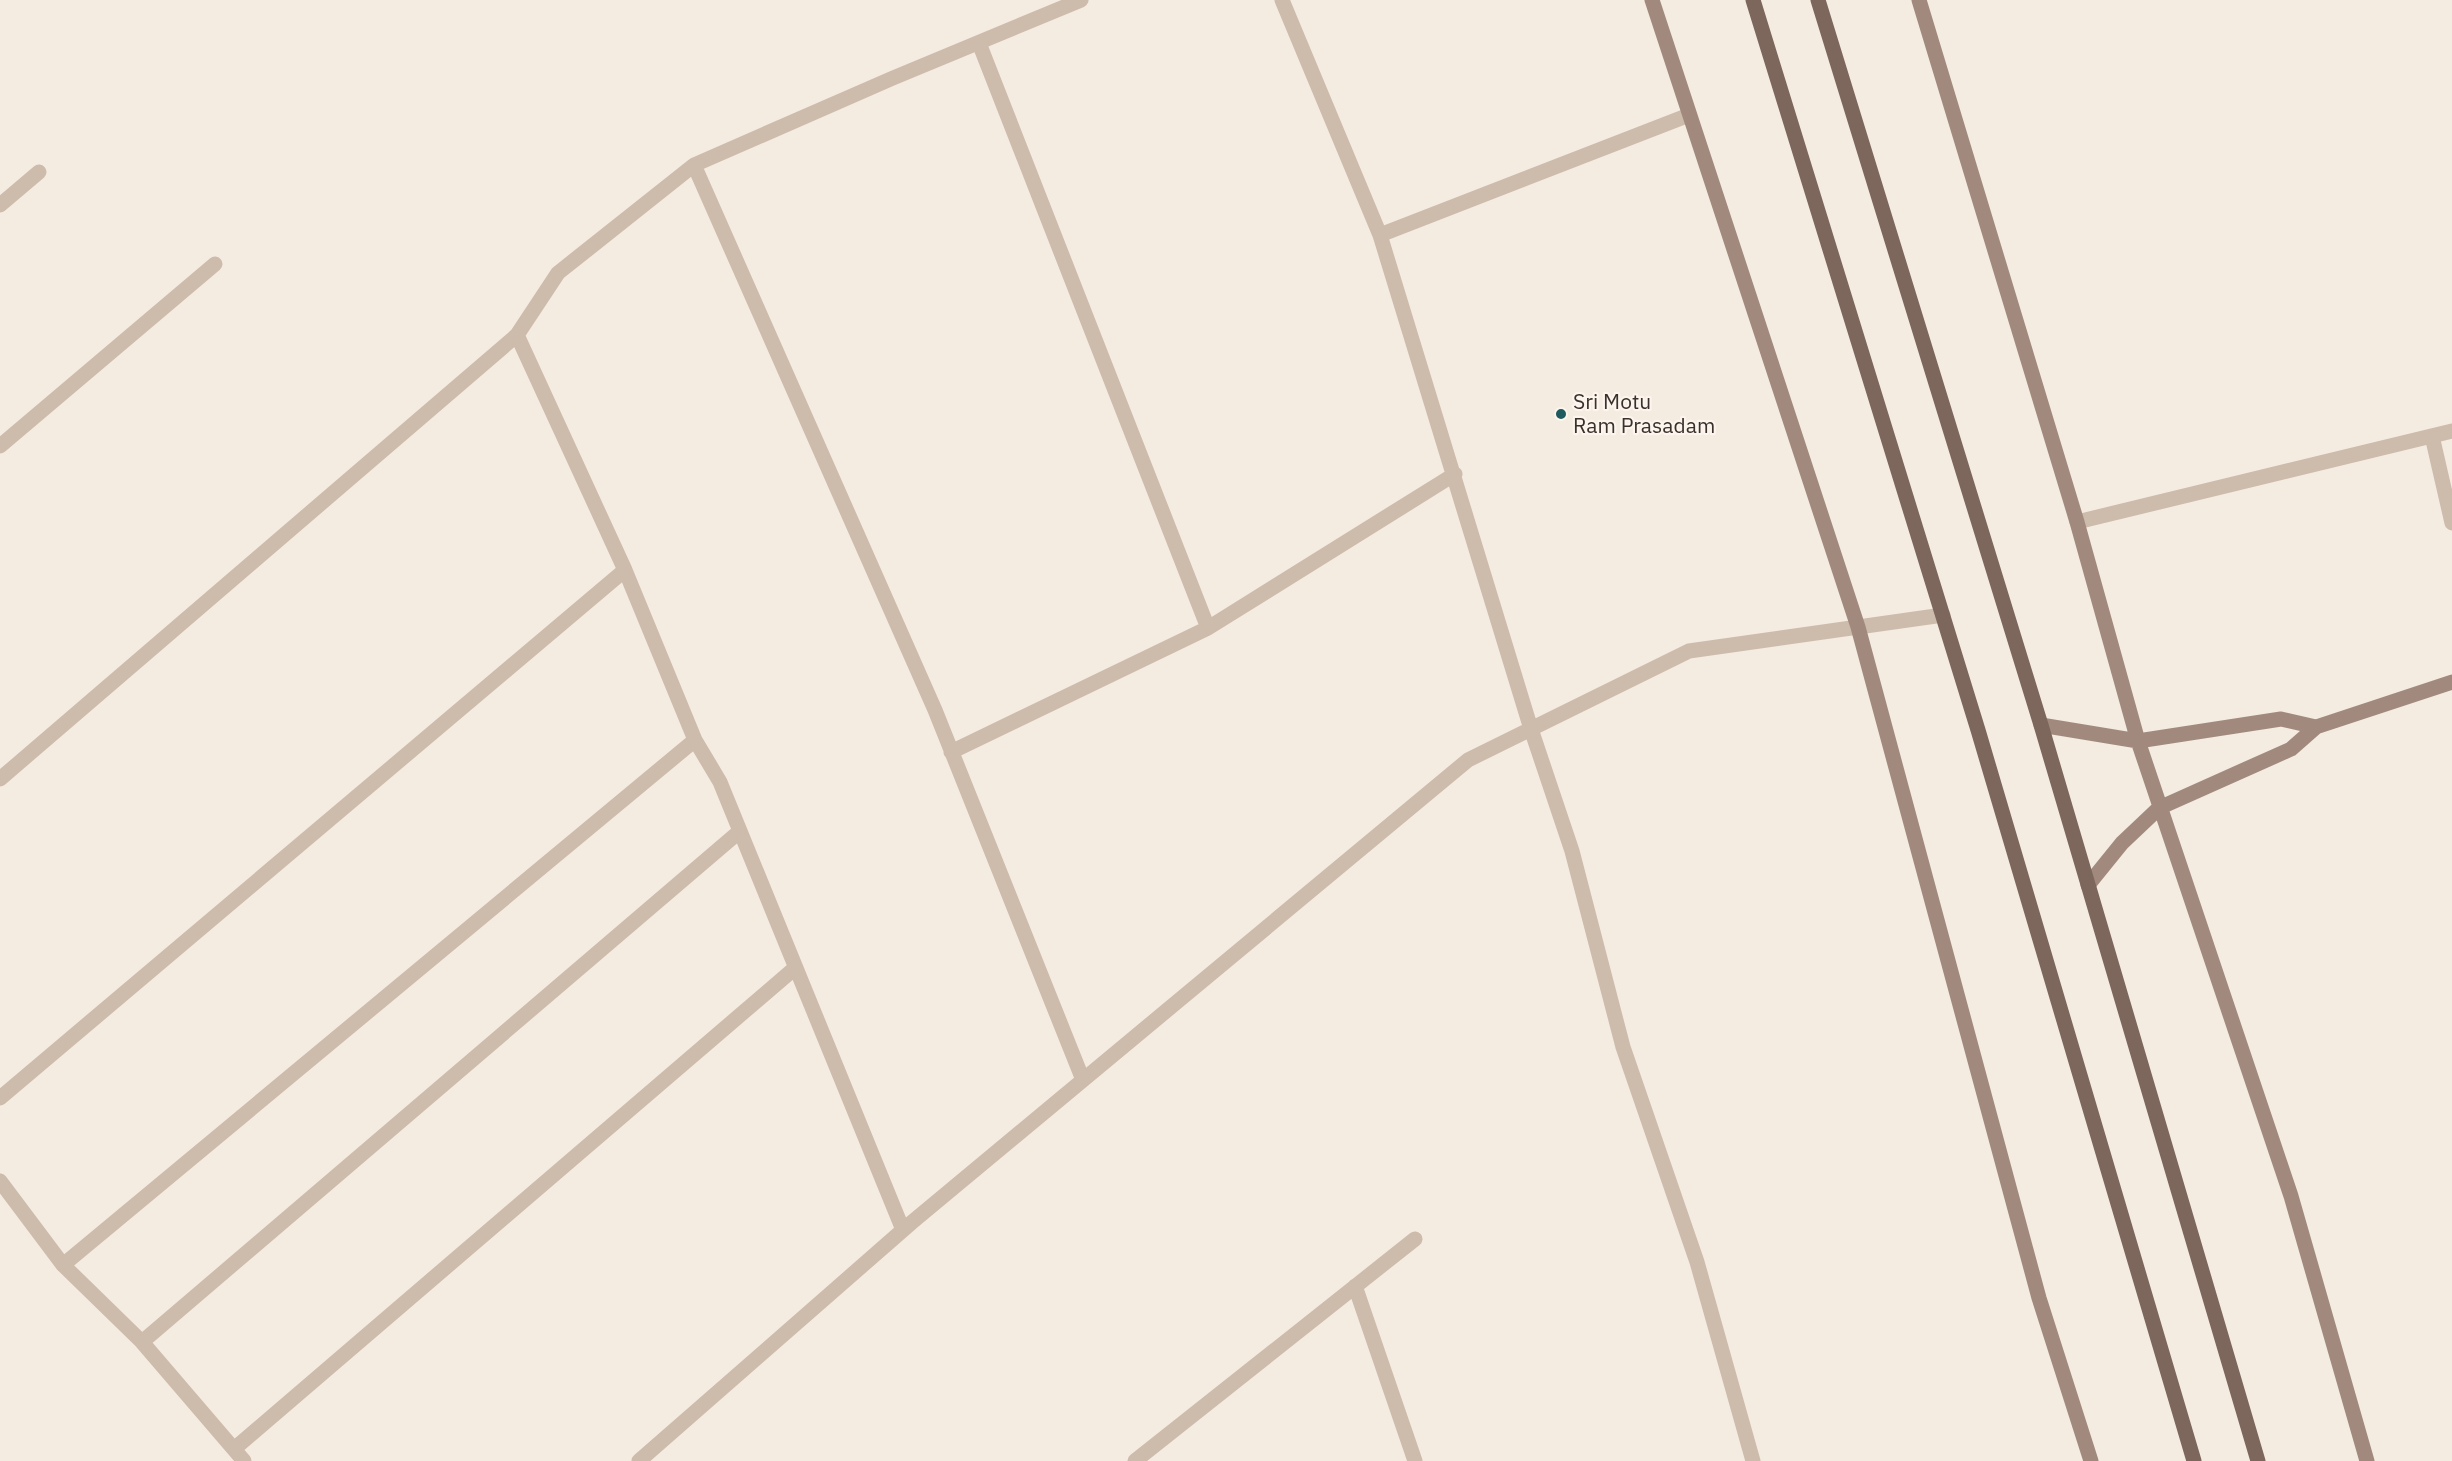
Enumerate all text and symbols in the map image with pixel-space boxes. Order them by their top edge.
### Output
place label: Sri Motu Ram Prasadam [1573,387,1715,439]
marker: Sri Motu Ram Prasadam [1554,407,1568,421]

